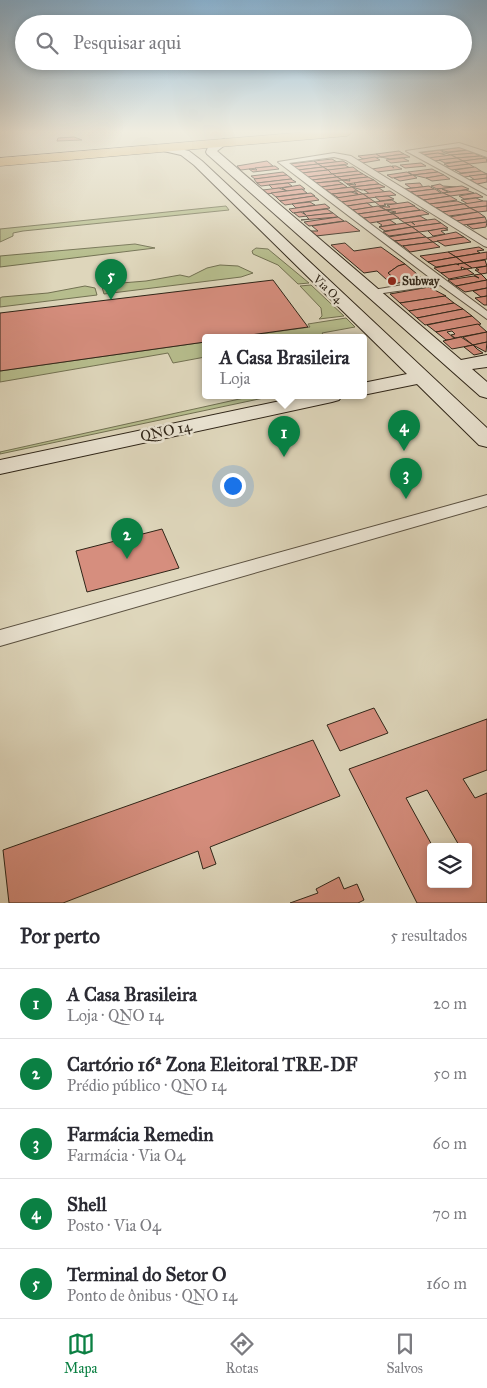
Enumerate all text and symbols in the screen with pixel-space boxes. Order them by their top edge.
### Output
search box [15,15,472,70]
icon: search [33,29,61,57]
text: Pesquisar aqui [73,31,181,54]
pin: 5 [95,259,127,300]
street label: Via O4 [310,271,346,306]
place label: Subway [402,274,441,289]
marker: Subway [386,275,398,287]
popup [202,334,367,399]
text: A Casa Brasileira [219,346,350,369]
text: Loja [219,369,250,388]
pin: 4 [388,410,420,451]
pin: 1 [268,416,300,457]
street label: QNO 14 [139,417,194,445]
pin: 3 [390,458,422,499]
your location [220,473,246,499]
pin: 2 [111,518,143,559]
map controls [427,843,472,888]
button: layers [427,843,472,888]
text: Por perto [20,923,100,949]
text: 5 resultados [390,926,467,945]
text: A Casa Brasileira [67,983,197,1006]
text: 1 [33,994,39,1013]
text: 20 m [433,994,467,1013]
text: Loja · QNO 14 [67,1006,163,1025]
text: Cartório 16ª Zona Eleitoral TRE-DF [67,1053,357,1076]
text: 2 [32,1064,40,1083]
text: 50 m [433,1064,467,1083]
text: Prédio público · QNO 14 [67,1076,226,1095]
text: Farmácia Remedin [67,1123,214,1146]
text: 3 [33,1134,39,1153]
text: 60 m [433,1134,467,1153]
text: Farmácia · Via O4 [67,1146,185,1165]
text: Shell [67,1193,107,1216]
text: 4 [32,1204,40,1223]
text: 70 m [432,1204,467,1223]
text: Posto · Via O4 [67,1216,161,1235]
text: Terminal do Setor O [67,1263,227,1286]
text: 5 [32,1274,40,1293]
text: 160 m [426,1274,467,1293]
text: Ponto de ônibus · QNO 14 [67,1286,237,1305]
tab: Mapa [64,1330,97,1377]
tab: Rotas [225,1330,258,1377]
tab: Salvos [386,1330,423,1377]

